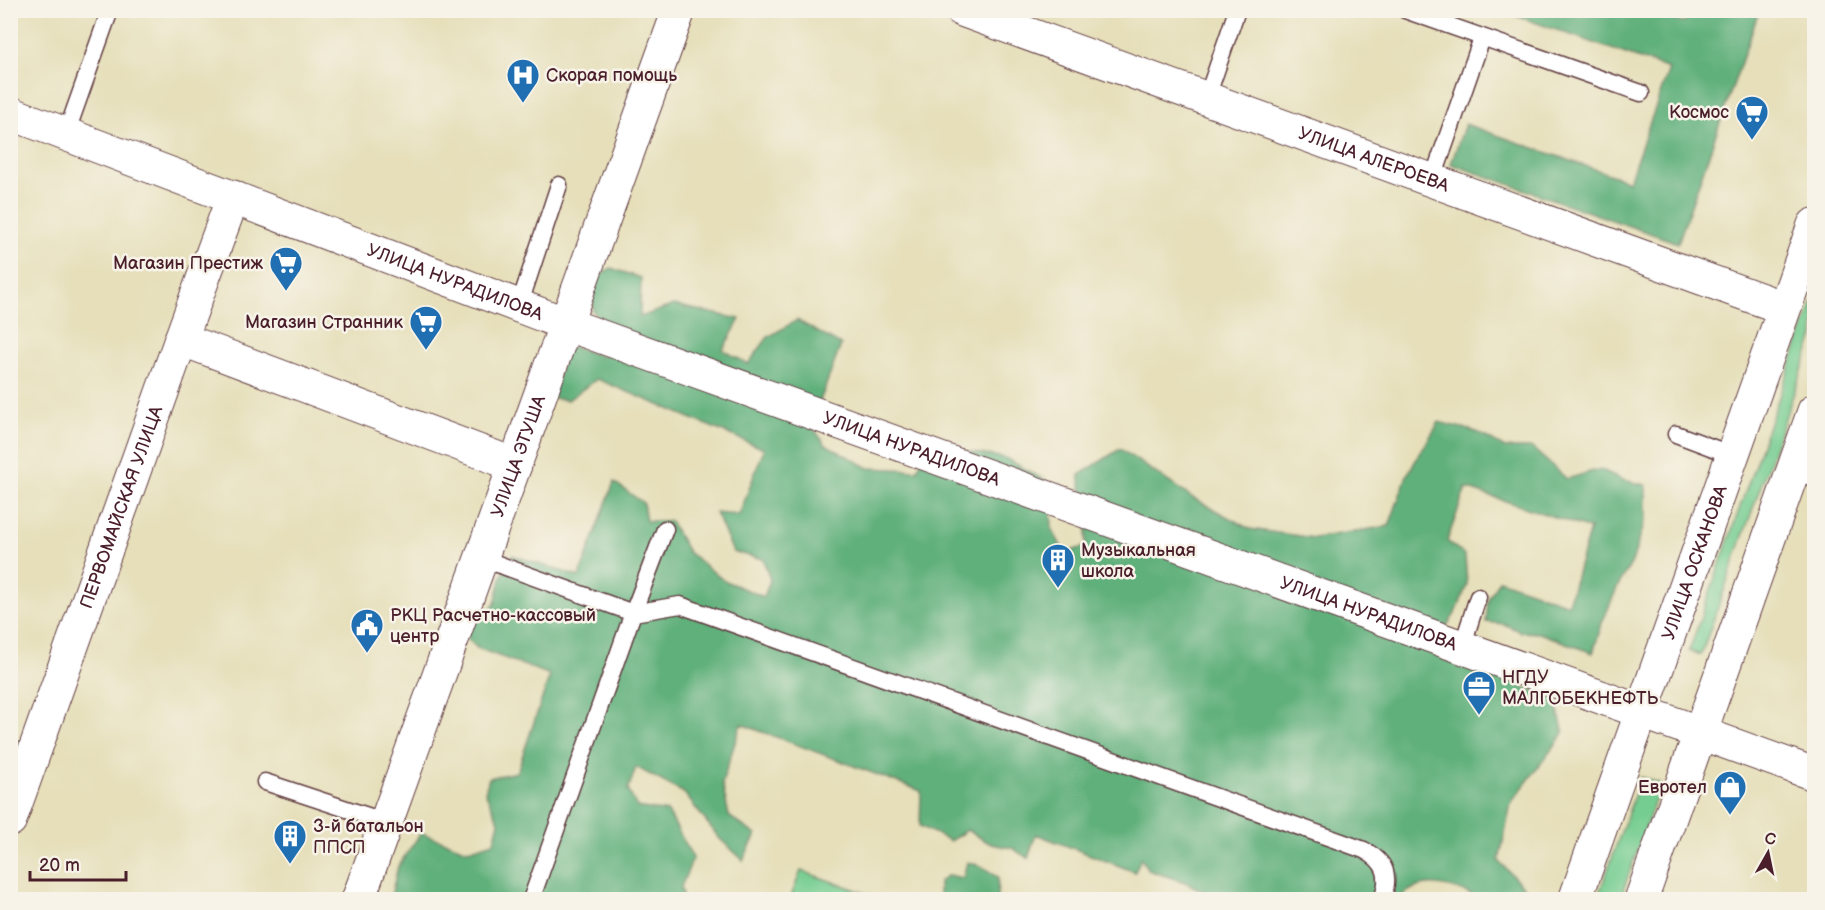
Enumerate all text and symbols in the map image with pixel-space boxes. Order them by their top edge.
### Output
hospital icon: Скорая помощь [505,57,541,104]
place label: Скорая помощь [546,65,677,86]
supermarket icon: Космос [1734,94,1770,141]
place label: Космос [1669,102,1729,123]
street label: УЛИЦА АЛЕРОЕВА [1295,123,1452,197]
street label: УЛИЦА НУРАДИЛОВА [364,239,546,325]
supermarket icon: Магазин Престиж [268,245,304,292]
place label: Магазин Престиж [113,253,263,274]
supermarket icon: Магазин Странник [408,304,444,351]
place label: Магазин Странник [245,312,403,333]
street label: УЛИЦА ЭТУША [487,392,550,520]
street label: ПЕРВОМАЙСКАЯ УЛИЦА [76,403,167,612]
street label: УЛИЦА НУРАДИЛОВА [820,408,1003,491]
street label: УЛИЦА ОСКАНОВА [1658,483,1732,643]
place label: Музыкальная школа [1081,540,1196,582]
building icon: Музыкальная школа [1040,542,1076,589]
street label: УЛИЦА НУРАДИЛОВА [1277,572,1460,655]
place label: РКЦ Расчетно-кассовый центр [390,605,596,647]
public building icon: РКЦ Расчетно-кассовый центр [349,607,385,654]
place label: НГДУ МАЛГОБЕКНЕФТЬ [1502,667,1659,709]
office icon: НГДУ МАЛГОБЕКНЕФТЬ [1461,669,1497,716]
shop icon: Евротел [1712,769,1748,816]
place label: Евротел [1638,777,1707,798]
place label: 3-й батальон ППСП [313,816,424,858]
building icon: 3-й батальон ППСП [272,818,308,865]
north arrow [1738,823,1798,883]
text: С [1763,829,1777,850]
scale bar [30,844,126,882]
text: 20 m [39,855,80,876]

